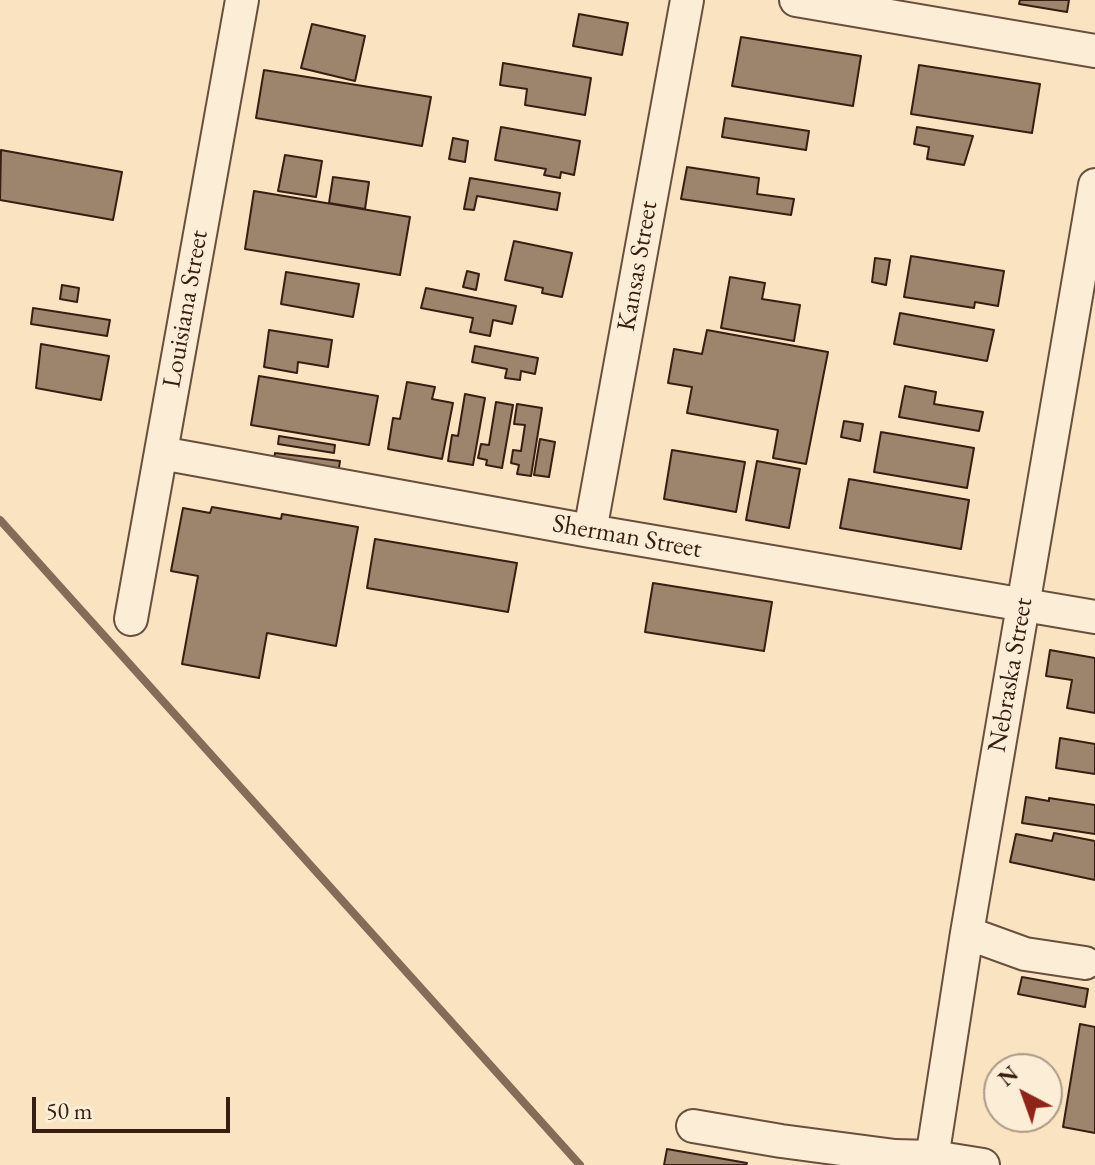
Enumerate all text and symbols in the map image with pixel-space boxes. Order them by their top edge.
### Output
street label: Kansas Street [611,199,665,333]
street label: Louisiana Street [157,228,215,390]
street label: Sherman Street [550,509,704,565]
street label: Nebraska Street [982,595,1040,755]
north arrow [983,1053,1063,1133]
text: N [992,1059,1024,1093]
scale bar [36,1081,234,1131]
text: 50 m [46,1095,93,1126]

